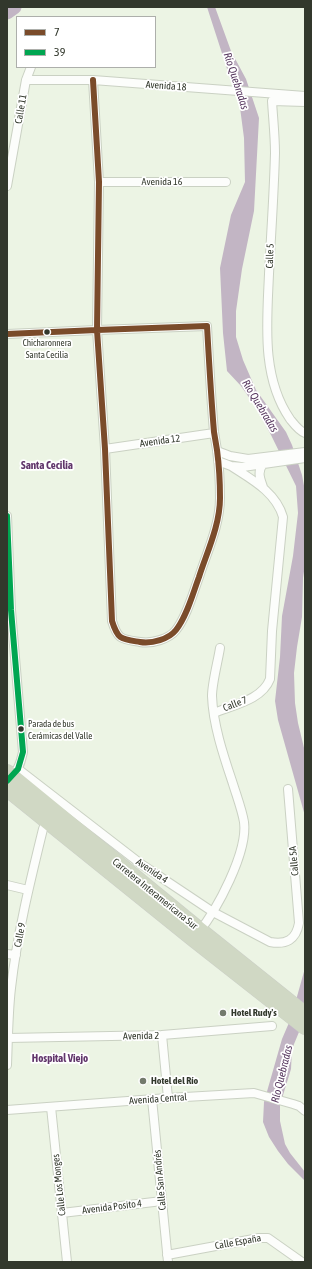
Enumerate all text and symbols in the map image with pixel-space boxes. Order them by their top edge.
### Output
legend [16,16,156,68]
text: 7 [54,25,60,39]
text: 39 [54,45,65,59]
water label: Río Quebradas [221,51,251,111]
street label: Avenida 18 [145,79,187,93]
street label: Calle 11 [13,93,29,125]
street label: Avenida 16 [142,176,182,188]
street label: Calle 5 [264,243,276,269]
marker: Chicharonnera Santa Cecilia [42,327,52,337]
place label: Chicharonnera Santa Cecilia [23,338,71,359]
water label: Río Quebradas [239,377,281,435]
street label: Avenida 12 [139,432,181,450]
district label: Santa Cecilia [21,459,73,473]
street label: Calle 7 [221,694,249,714]
place label: Parada de bus Cerámicas del Valle [28,719,92,740]
marker: Parada de bus Cerámicas del Valle [16,724,26,734]
street label: Calle 5A [287,846,301,876]
street label: Carretera Interamericana Sur [110,856,200,932]
street label: Avenida 4 [134,856,170,886]
street label: Calle 9 [12,922,28,948]
place label: Hotel Rudy's [231,1007,277,1019]
marker: Hotel Rudy's [218,1008,228,1018]
street label: Avenida 2 [123,1030,159,1042]
water label: Río Quebradas [268,1044,296,1104]
district label: Hospital Viejo [32,1052,88,1066]
place label: Hotel del Río [151,1075,198,1087]
marker: Hotel del Río [138,1076,148,1086]
street label: Avenida Central [129,1091,187,1107]
street label: Calle San Andrés [151,1149,169,1211]
street label: Calle Los Monges [50,1153,68,1217]
street label: Avenida Posito 4 [81,1197,143,1217]
street label: Calle España [214,1232,262,1252]

